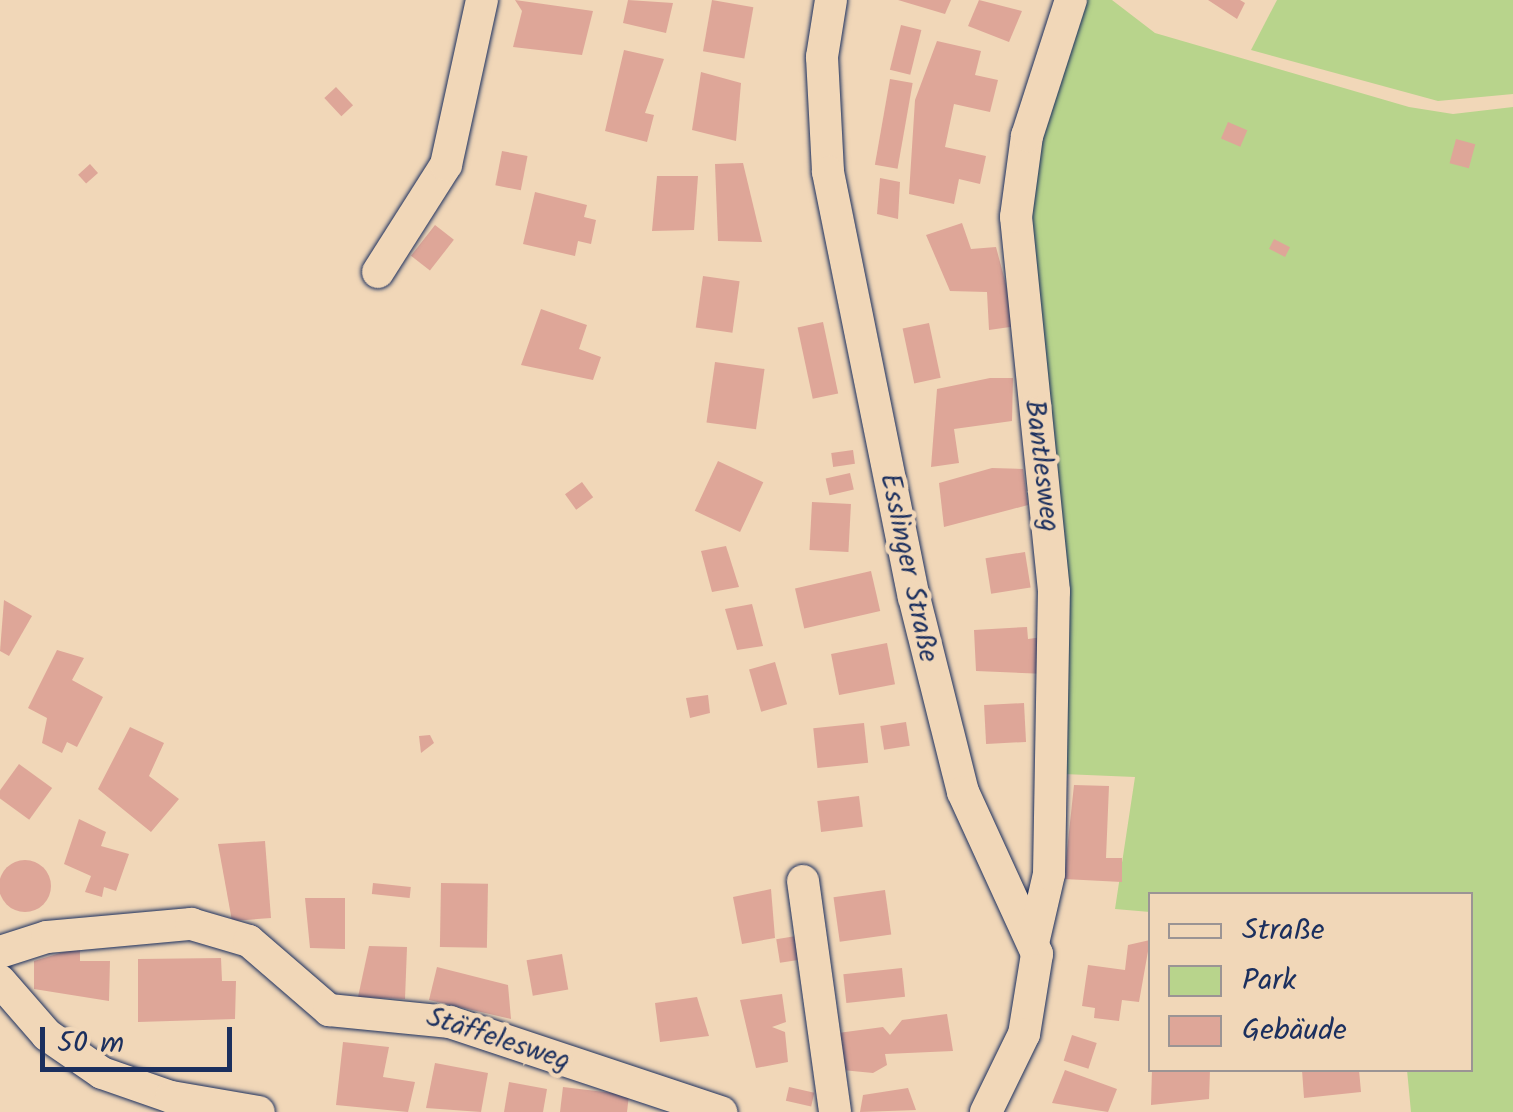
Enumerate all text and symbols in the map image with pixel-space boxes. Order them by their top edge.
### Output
street label: Bantlesweg [1016,398,1066,534]
street label: Esslinger Straße [872,471,944,665]
legend [1148,892,1473,1072]
text: Straße [1242,907,1325,955]
text: Park [1242,957,1296,1005]
street label: Stäffelesweg [422,1001,574,1079]
scale bar [45,1007,238,1069]
text: Gebäude [1242,1007,1347,1055]
text: 50 m [57,1020,124,1068]

